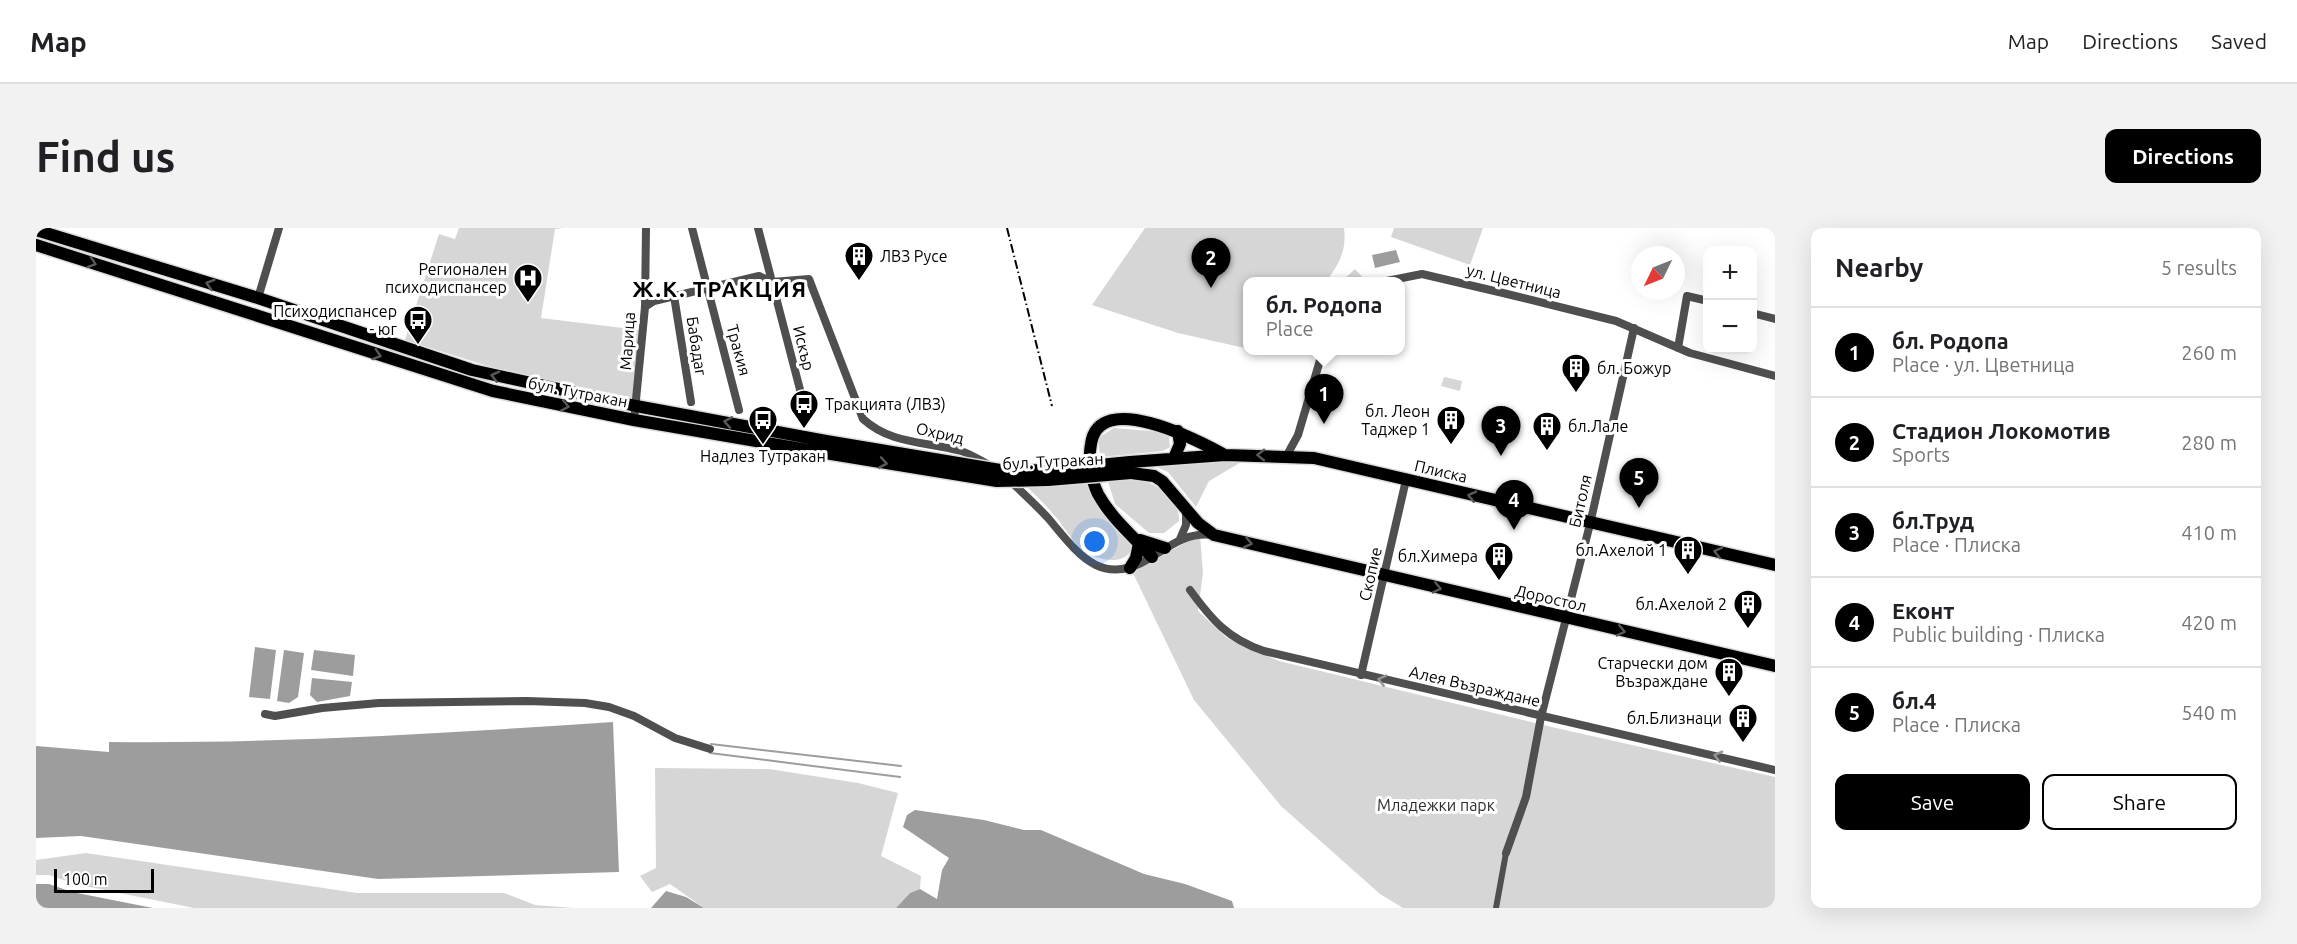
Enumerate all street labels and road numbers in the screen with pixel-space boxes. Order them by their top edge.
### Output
street label: ул. Цветница [1465,261,1563,301]
street label: Марица [616,311,638,371]
street label: Бабадаг [683,315,711,377]
street label: Тракия [724,322,754,378]
street label: Искър [790,324,818,372]
street label: бул. Тутракан [527,374,629,410]
street label: Охрид [914,419,966,447]
street label: бул. Тутракан [1002,449,1104,473]
street label: Плиска [1413,456,1469,486]
street label: Битоля [1565,473,1595,529]
street label: Скопие [1355,545,1385,603]
street label: Доростол [1514,581,1588,615]
street label: Алея Възраждане [1408,662,1542,710]

